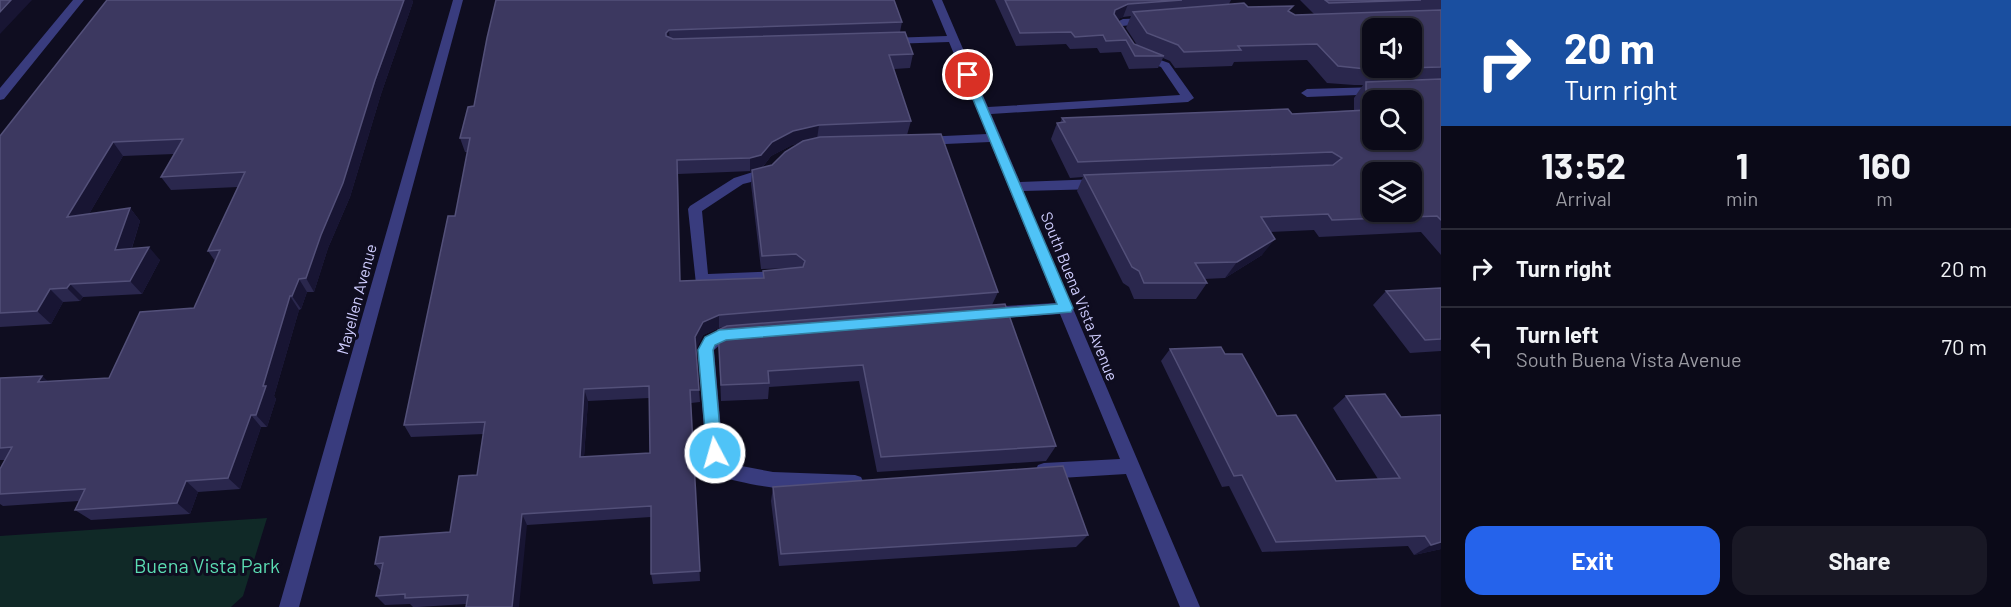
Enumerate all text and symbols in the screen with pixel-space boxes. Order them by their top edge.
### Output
map controls [1362,18,1422,222]
button: sound [1362,18,1422,78]
text: 20 m [1564,22,1655,72]
icon: right [1465,24,1543,102]
pin [942,49,993,100]
icon: arrive [951,58,984,91]
text: Turn right [1564,73,1678,105]
button: search [1362,90,1422,150]
text: 13:52 [1541,143,1626,186]
text: 1 [1736,143,1748,186]
text: 160 [1858,143,1911,186]
button: layers [1362,162,1422,222]
text: Arrival [1555,186,1611,210]
text: min [1726,186,1758,210]
text: m [1876,186,1893,210]
street label: South Buena Vista Avenue [1037,209,1123,383]
street label: Mayellen Avenue [332,242,380,356]
icon: right [1465,252,1498,285]
text: Turn right [1516,255,1611,281]
text: 20 m [1940,255,1987,281]
text: Turn left [1516,321,1599,347]
icon: left [1465,330,1498,363]
text: 70 m [1942,333,1987,359]
text: South Buena Vista Avenue [1516,347,1742,371]
position arrow [683,421,747,485]
button: Exit [1465,526,1720,595]
button: Share [1732,526,1987,595]
park label: Buena Vista Park [134,553,280,577]

